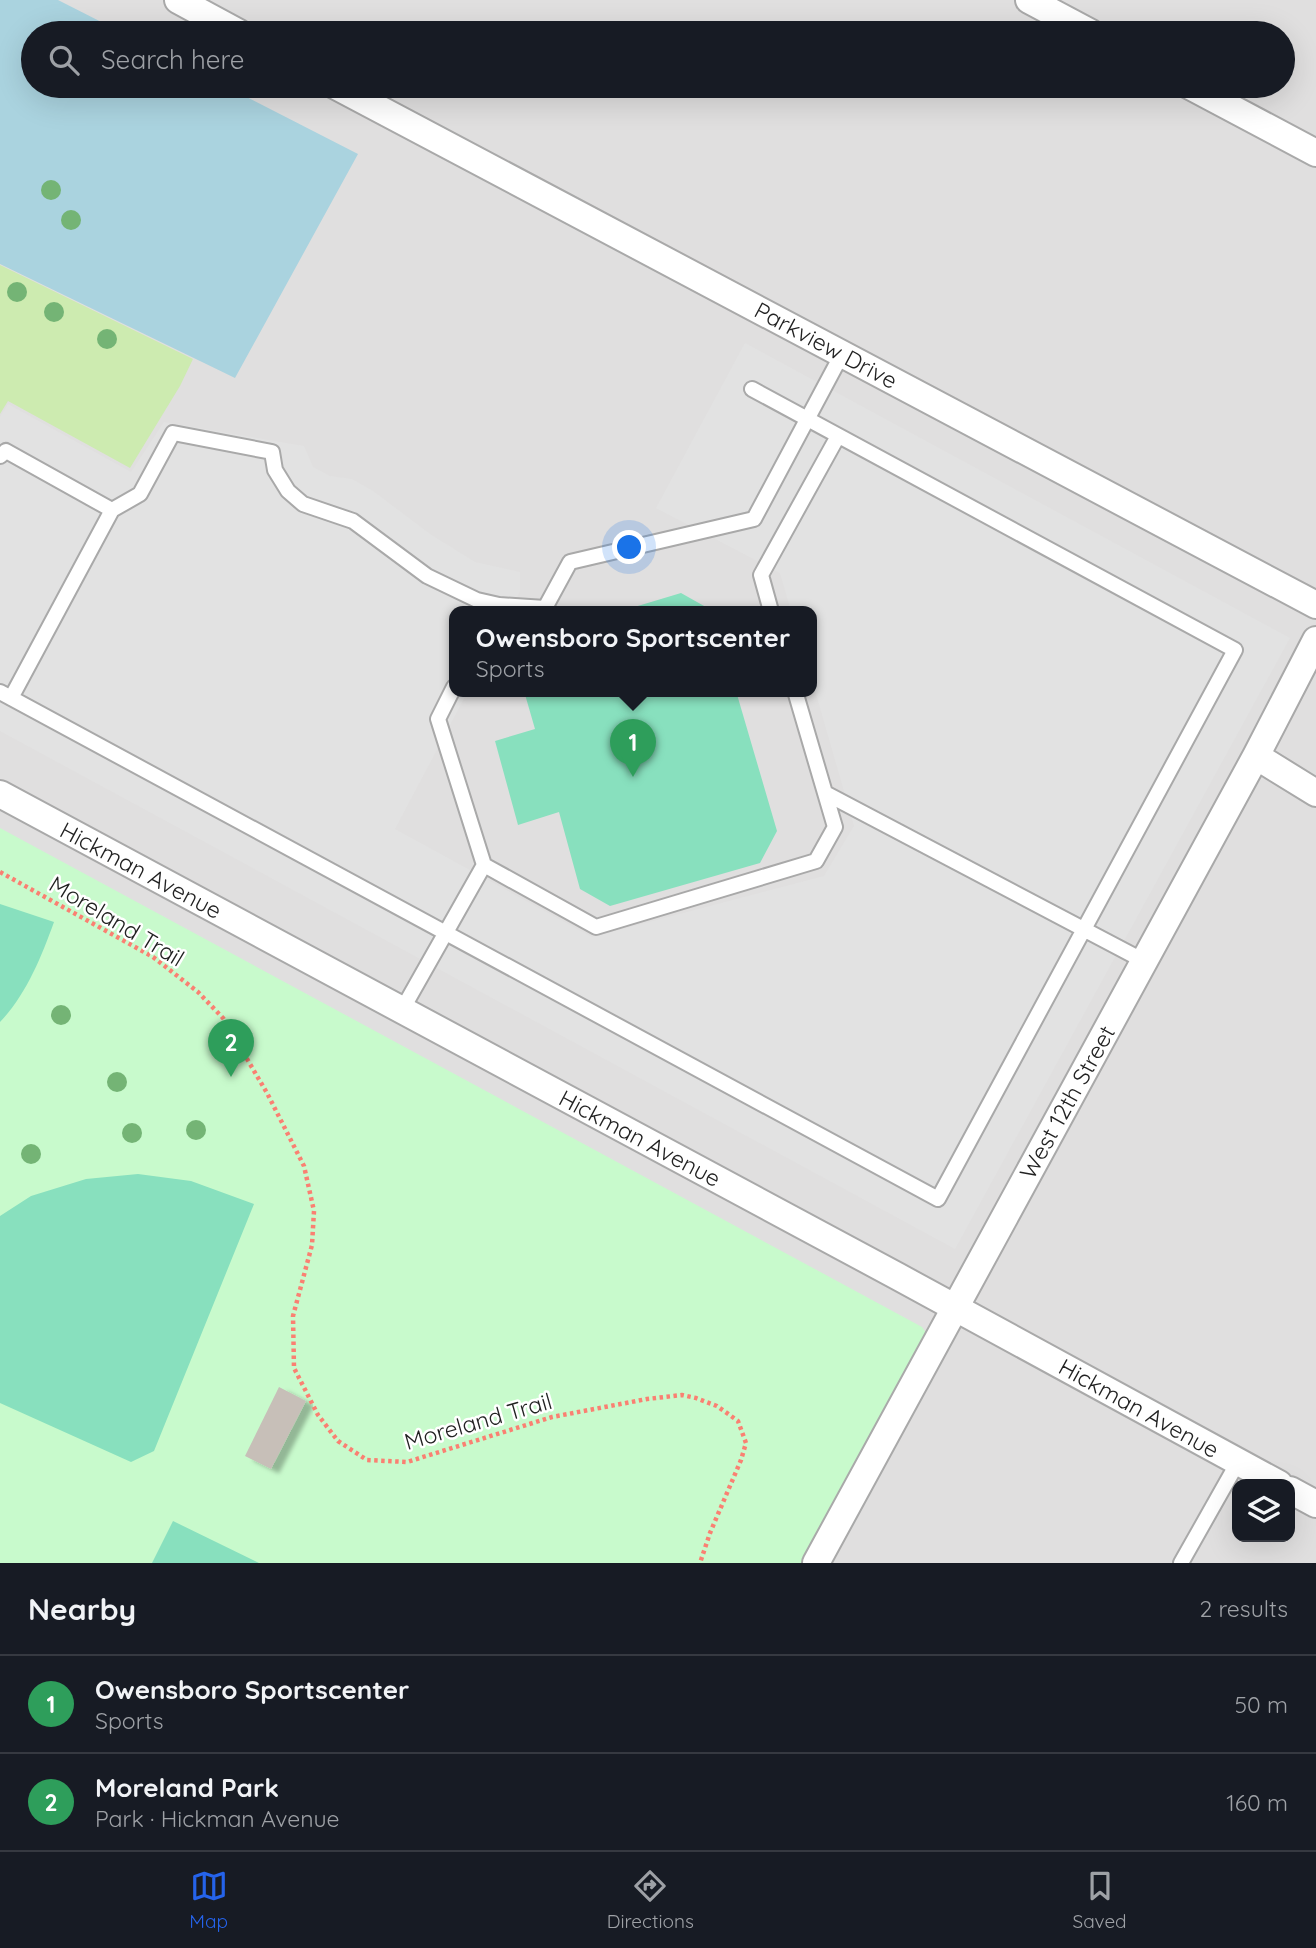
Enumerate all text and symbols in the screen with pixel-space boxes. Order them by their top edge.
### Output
search box [21,21,1295,98]
icon: search [45,41,83,79]
text: Search here [101,43,245,76]
street label: Parkview Drive [750,295,902,395]
your location [612,530,646,564]
popup [449,606,817,697]
text: Owensboro Sportscenter [476,621,790,654]
text: Sports [476,654,544,683]
pin: 1 [610,719,656,777]
street label: Hickman Avenue [55,815,227,925]
street label: Moreland Trail [44,869,190,973]
pin: 2 [208,1019,254,1077]
street label: West 12th Street [1013,1020,1121,1184]
street label: Hickman Avenue [554,1083,726,1193]
street label: Hickman Avenue [1054,1352,1224,1464]
street label: Moreland Trail [401,1386,555,1456]
map controls [1232,1479,1295,1542]
button: layers [1232,1479,1295,1542]
text: Nearby [28,1590,136,1628]
text: 2 results [1199,1594,1288,1623]
text: Owensboro Sportscenter [95,1673,409,1706]
text: 1 [47,1690,55,1719]
text: 50 m [1235,1690,1288,1719]
text: Sports [95,1706,164,1735]
text: Moreland Park [95,1771,279,1804]
text: 2 [44,1788,58,1817]
text: 160 m [1226,1788,1288,1817]
text: Park · Hickman Avenue [95,1804,340,1833]
tab: Map [189,1867,228,1933]
tab: Directions [607,1867,694,1933]
tab: Saved [1072,1867,1127,1933]

